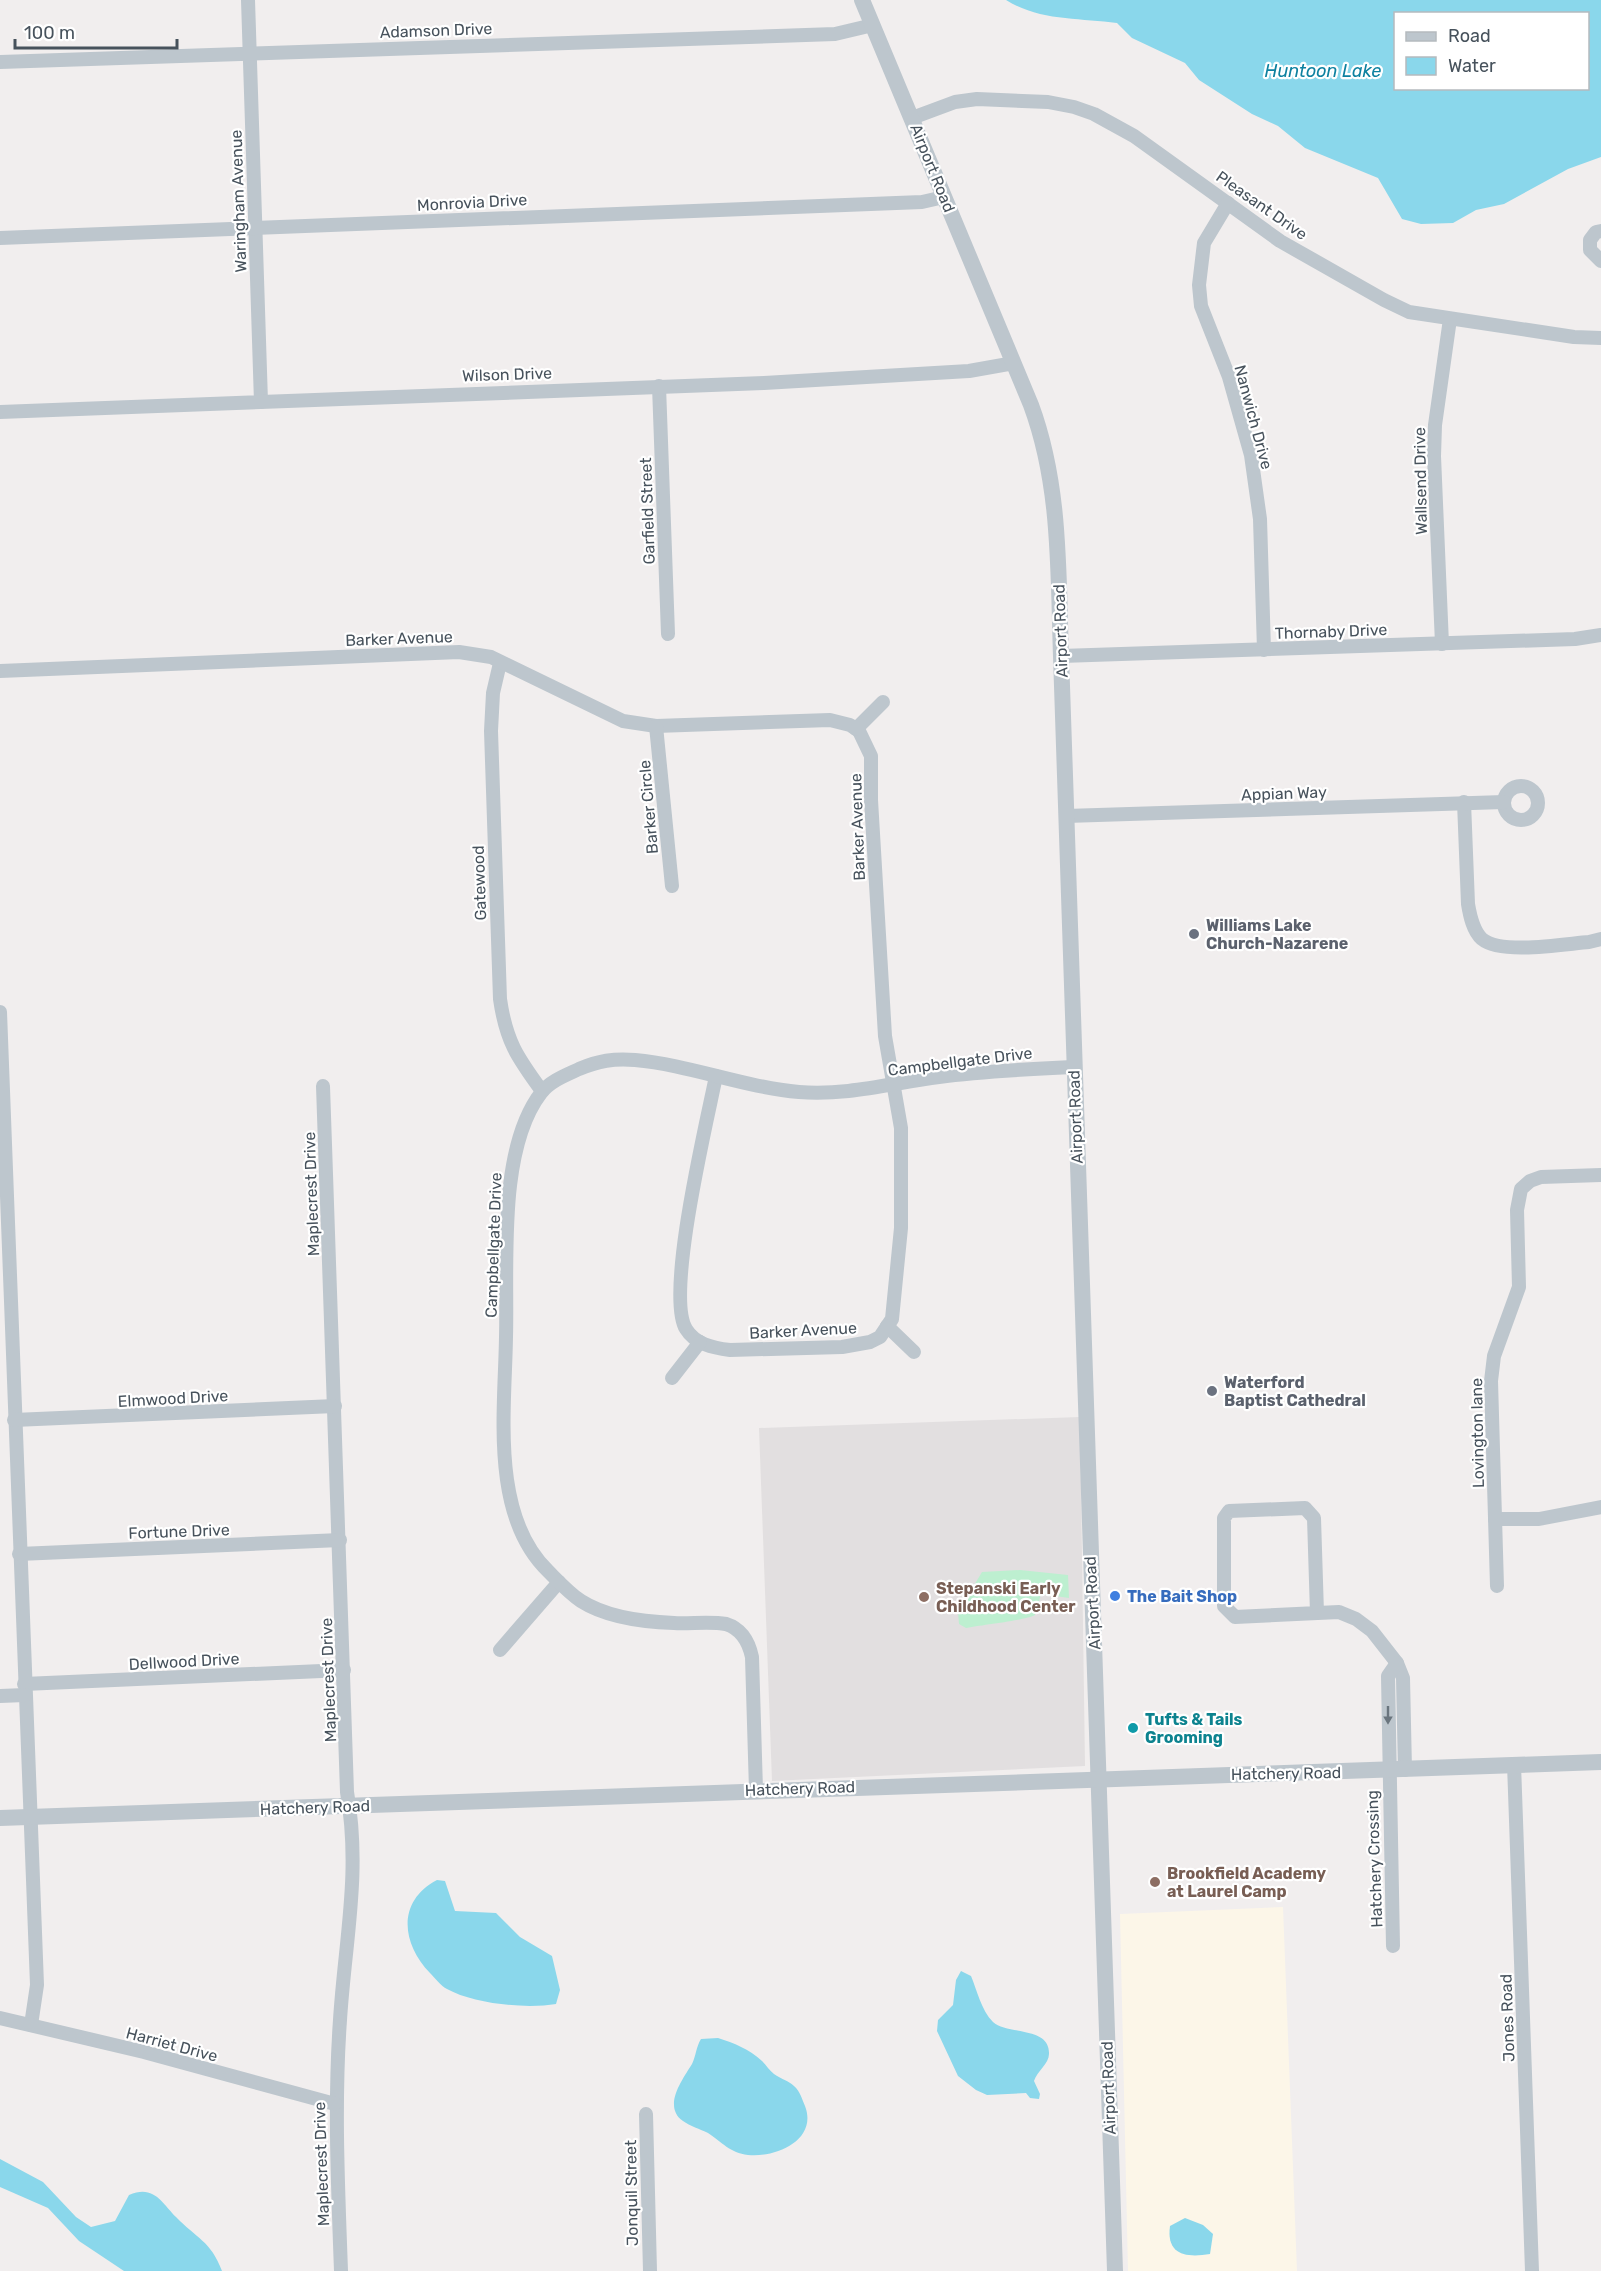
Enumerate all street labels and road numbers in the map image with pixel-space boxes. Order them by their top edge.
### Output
street label: Adamson Drive [379,19,493,42]
street label: Airport Road [906,121,959,215]
street label: Waringham Avenue [227,129,250,273]
street label: Pleasant Drive [1212,167,1311,244]
street label: Monrovia Drive [416,190,528,215]
street label: Wilson Drive [462,363,552,386]
street label: Nanwich Drive [1230,363,1277,471]
street label: Wallsend Drive [1410,427,1431,535]
street label: Garfield Street [636,457,659,565]
street label: Airport Road [1049,584,1072,678]
street label: Thornaby Drive [1274,620,1388,643]
street label: Barker Avenue [345,627,453,650]
street label: Barker Circle [635,759,662,855]
street label: Barker Avenue [846,773,869,881]
street label: Appian Way [1241,783,1327,804]
street label: Gatewood [469,845,490,921]
street label: Campbellgate Drive [887,1043,1033,1080]
street label: Airport Road [1064,1070,1087,1164]
street label: Maplecrest Drive [300,1131,323,1257]
street label: Campbellgate Drive [481,1172,506,1318]
street label: Barker Avenue [749,1318,857,1343]
street label: Lovington lane [1467,1378,1488,1488]
street label: Elmwood Drive [117,1386,229,1411]
street label: Fortune Drive [128,1520,230,1543]
street label: Airport Road [1081,1556,1104,1650]
street label: Maplecrest Drive [317,1617,340,1743]
street label: Dellwood Drive [128,1649,240,1674]
street label: Hatchery Road [1231,1763,1341,1784]
street label: Hatchery Road [745,1777,855,1800]
street label: Hatchery Crossing [1363,1790,1386,1928]
street label: Hatchery Road [260,1796,370,1819]
street label: Jones Road [1496,1974,1519,2062]
street label: Harriet Drive [124,2023,220,2066]
street label: Airport Road [1097,2041,1120,2135]
street label: Maplecrest Drive [310,2101,333,2227]
street label: Jonquil Street [621,2140,642,2246]

